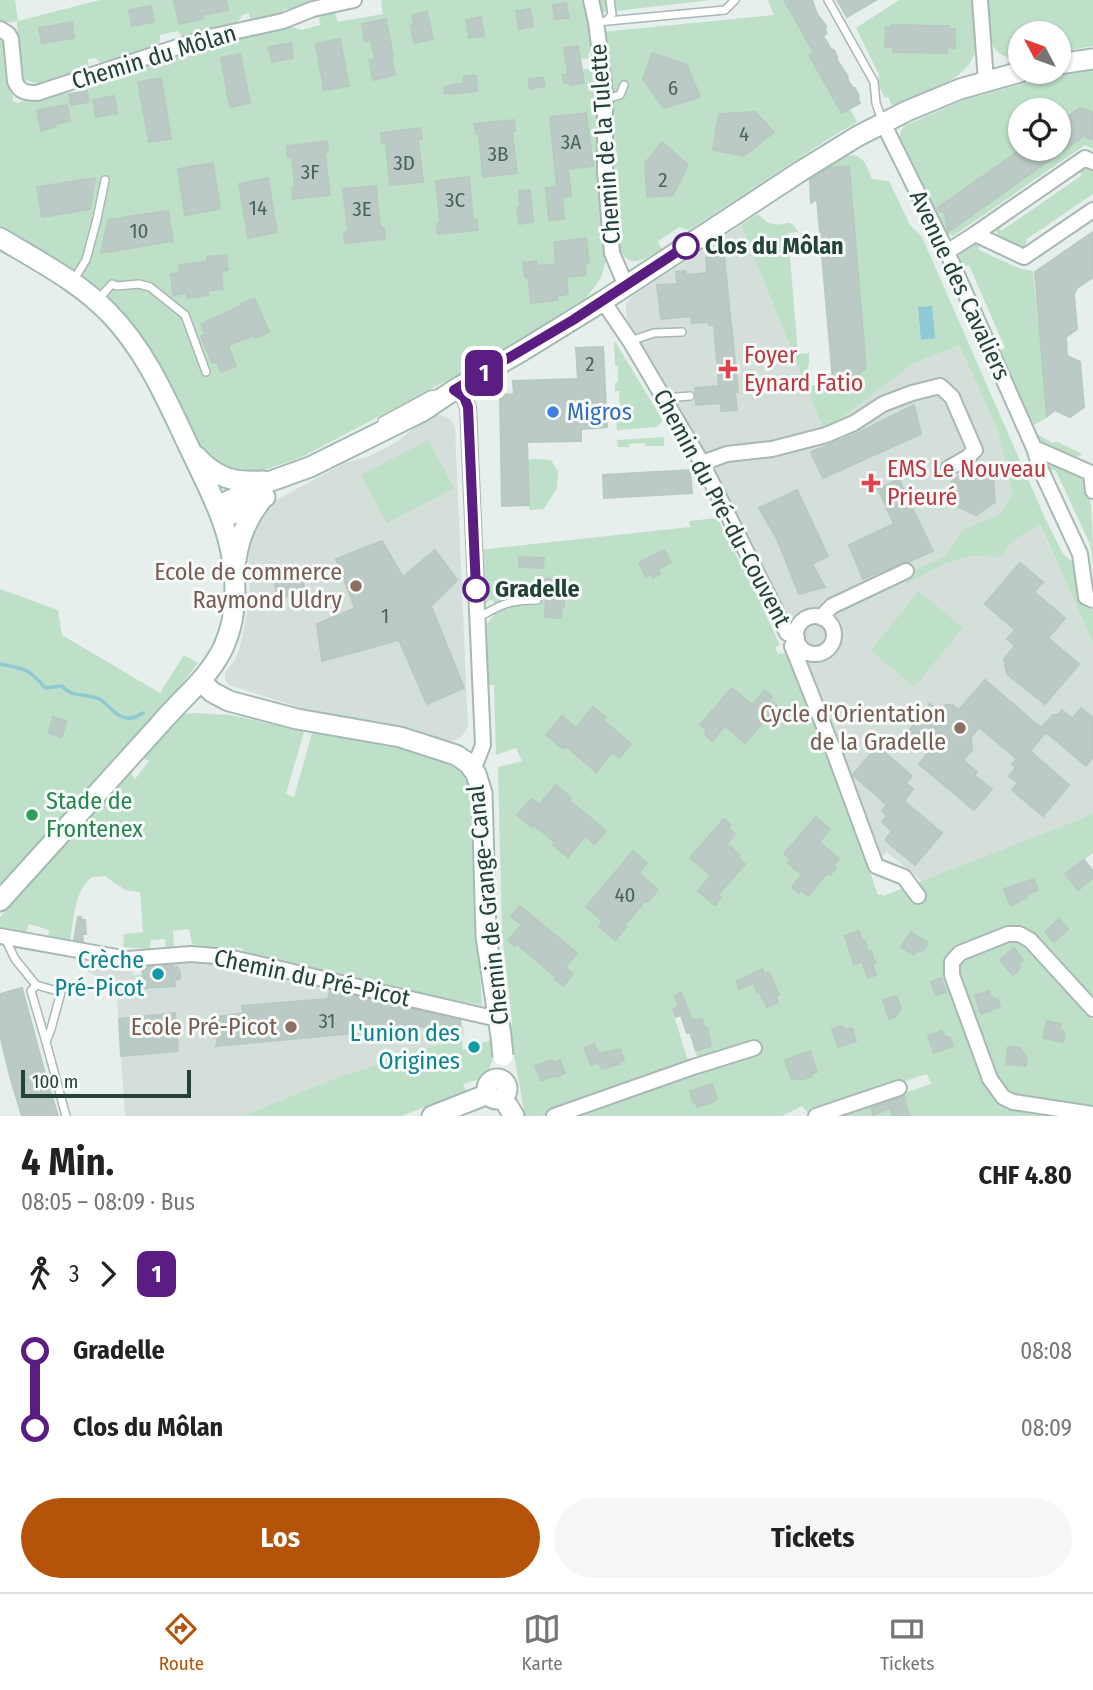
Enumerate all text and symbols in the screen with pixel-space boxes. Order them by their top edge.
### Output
street label: Chemin du Môlan [68,19,240,95]
north arrow [1008,21,1071,84]
map controls [1008,21,1071,161]
street label: Chemin de la Tulette [584,43,626,245]
house number: 6 [668,75,678,101]
button: locate [1008,98,1071,161]
house number: 4 [739,121,749,147]
house number: 3A [561,129,581,155]
house number: 3B [488,141,508,167]
house number: 3D [393,150,415,176]
house number: 3F [301,159,319,185]
house number: 2 [658,167,668,193]
street label: Avenue des Cavaliers [904,186,1016,384]
house number: 3C [445,187,465,213]
house number: 14 [249,195,267,221]
house number: 3E [352,196,372,222]
house number: 10 [129,218,149,244]
place label: Clos du Môlan [705,232,844,260]
marker: Clos du Môlan [673,233,699,259]
place label: Foyer Eynard Fatio [744,341,863,397]
line badge: 1 [461,350,507,396]
house number: 2 [585,351,595,377]
text: 1 [479,359,489,387]
marker: Foyer Eynard Fatio [718,359,738,379]
street label: Chemin du Pré-du-Couvent [647,384,797,632]
place label: Migros [567,398,632,426]
marker: Migros [545,404,561,420]
place label: EMS Le Nouveau Prieuré [887,455,1046,511]
marker: EMS Le Nouveau Prieuré [861,473,881,493]
place label: Ecole de commerce Raymond Uldry [154,558,342,614]
place label: Gradelle [495,575,580,603]
marker: Gradelle [463,576,489,602]
marker: Ecole de commerce Raymond Uldry [348,578,364,594]
house number: 1 [381,603,389,629]
place label: Cycle d'Orientation de la Gradelle [760,700,946,756]
marker: Cycle d'Orientation de la Gradelle [952,720,968,736]
street label: Chemin de Grange-Canal [461,784,515,1026]
place label: Stade de Frontenex [46,787,143,843]
marker: Stade de Frontenex [24,807,40,823]
house number: 40 [614,882,636,908]
street label: Chemin du Pré-Picot [211,944,413,1012]
place label: Crèche Pré-Picot [55,946,144,1002]
marker: Crèche Pré-Picot [150,966,166,982]
house number: 31 [318,1008,336,1034]
place label: Ecole Pré-Picot [131,1013,277,1041]
marker: Ecole Pré-Picot [283,1019,299,1035]
place label: L'union des Origines [350,1019,460,1075]
marker: L'union des Origines [466,1039,482,1055]
scale bar [21,1067,191,1099]
text: 100 m [32,1070,78,1093]
text: 4 Min. [21,1139,114,1185]
text: CHF 4.80 [979,1160,1072,1191]
text: 08:05 – 08:09 · Bus [21,1188,195,1216]
icon: walk [21,1255,59,1293]
icon: forward [89,1255,127,1293]
text: 3 [69,1260,79,1288]
text: 1 [151,1260,162,1288]
text: Gradelle [73,1335,165,1366]
text: 08:08 [1020,1337,1072,1365]
text: Clos du Môlan [73,1412,223,1443]
text: 08:09 [1021,1414,1072,1442]
button: Los [21,1498,540,1578]
button: Tickets [554,1498,1072,1578]
tab: Route [159,1610,204,1675]
tab: Karte [522,1610,563,1675]
tab: Tickets [880,1610,934,1675]

